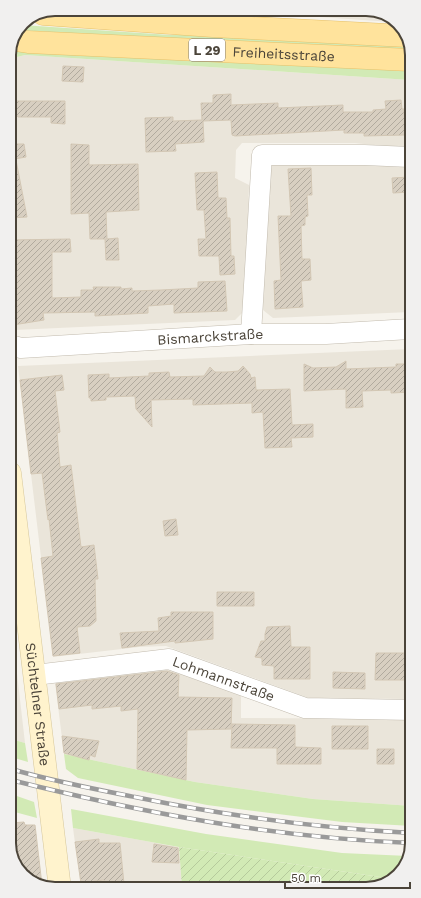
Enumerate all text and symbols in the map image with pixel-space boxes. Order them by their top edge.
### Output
road number: L 29 [189,39,225,61]
street label: Freiheitsstraße [232,44,335,64]
street label: Bismarckstraße [157,326,263,348]
street label: Süchtelner Straße [22,642,53,767]
street label: Lohmannstraße [170,653,277,704]
scale bar [285,864,410,890]
text: 50 m [291,871,321,885]

